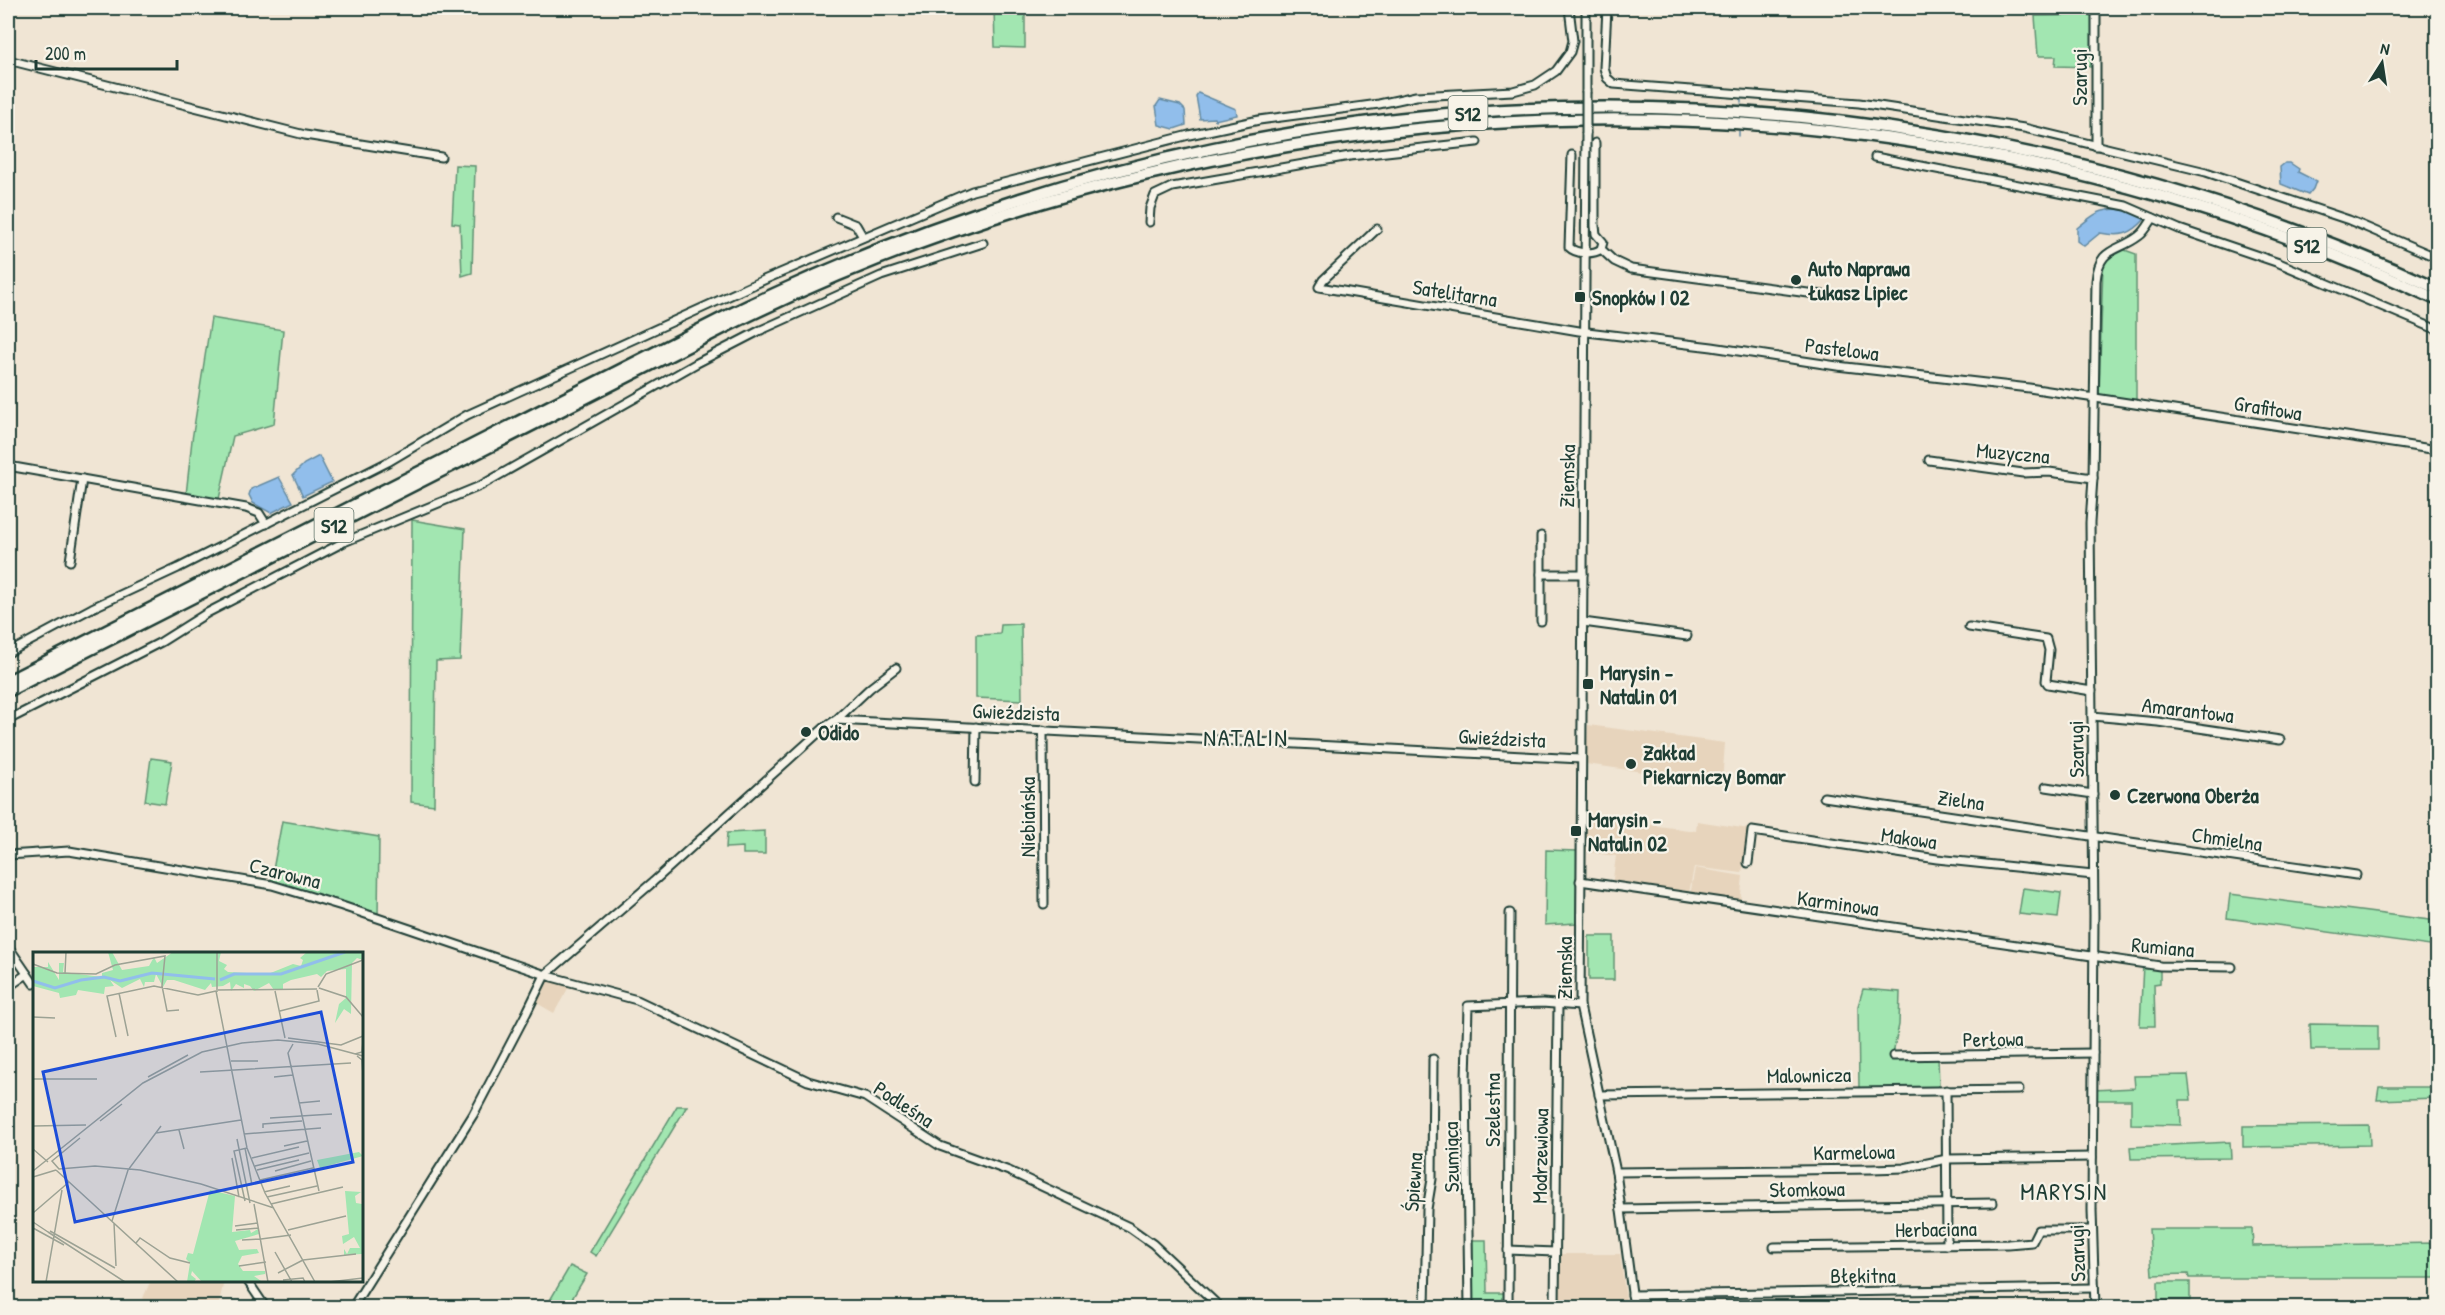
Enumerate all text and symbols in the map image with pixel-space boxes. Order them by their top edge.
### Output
scale bar [36,33,177,71]
north arrow [2352,33,2412,93]
text: N [2379,37,2392,60]
text: 200 m [45,41,86,66]
street label: Szarugi [2065,48,2094,106]
road number: S12 [1448,96,1488,130]
road number: S12 [2288,228,2326,262]
place label: Auto Naprawa Łukasz Lipiec [1808,254,1911,308]
street label: Satelitarna [1411,272,1499,314]
marker: Auto Naprawa Łukasz Lipiec [1789,273,1803,287]
place label: Snopków I 02 [1592,283,1689,313]
marker: Snopków I 02 [1573,290,1587,304]
street label: Pastelowa [1804,330,1880,368]
street label: Grafitowa [2232,388,2304,428]
street label: Muzyczna [1975,435,2051,471]
street label: Ziemska [1552,444,1582,508]
road number: S12 [314,508,354,542]
place label: Marysin - Natalin 01 [1600,658,1677,711]
marker: Marysin - Natalin 01 [1581,677,1595,691]
street label: Amarantowa [2140,690,2236,730]
street label: Gwieździsta [972,696,1060,728]
place label: Odido [818,718,860,747]
street label: Szarugi [2061,720,2091,778]
district label: NATALIN [1203,721,1289,753]
street label: Gwieździsta [1458,721,1546,755]
marker: Odido [799,725,813,739]
place label: Zakład Piekarniczy Bomar [1643,738,1787,792]
marker: Zakład Piekarniczy Bomar [1624,757,1638,771]
street label: Niebiańska [1013,777,1042,857]
place label: Czerwona Oberża [2127,781,2259,810]
street label: Zielna [1936,782,1986,818]
marker: Czerwona Oberża [2108,788,2122,802]
place label: Marysin - Natalin 02 [1588,805,1667,858]
street label: Makowa [1879,820,1939,856]
street label: Chmielna [2190,820,2264,858]
marker: Marysin - Natalin 02 [1569,824,1583,838]
street label: Czarowna [246,850,324,896]
street label: Karminowa [1795,883,1881,923]
street label: Rumiana [2130,930,2196,964]
street label: Ziemska [1550,936,1579,1000]
inset map [33,952,363,1282]
street label: Perłowa [1962,1024,2024,1054]
street label: Malownicza [1767,1060,1851,1090]
street label: Szelestna [1478,1073,1507,1147]
street label: Podleśna [868,1074,940,1134]
street label: Modrzewiowa [1525,1108,1555,1204]
street label: Szumiąca [1436,1121,1466,1193]
street label: Karmelowa [1813,1137,1895,1167]
street label: Śpiewna [1396,1151,1430,1213]
street label: Słomkowa [1769,1174,1845,1204]
district label: MARYSIN [2020,1175,2108,1207]
street label: Herbaciana [1895,1214,1977,1244]
street label: Szarugi [2062,1224,2092,1282]
street label: Błękitna [1830,1261,1896,1290]

